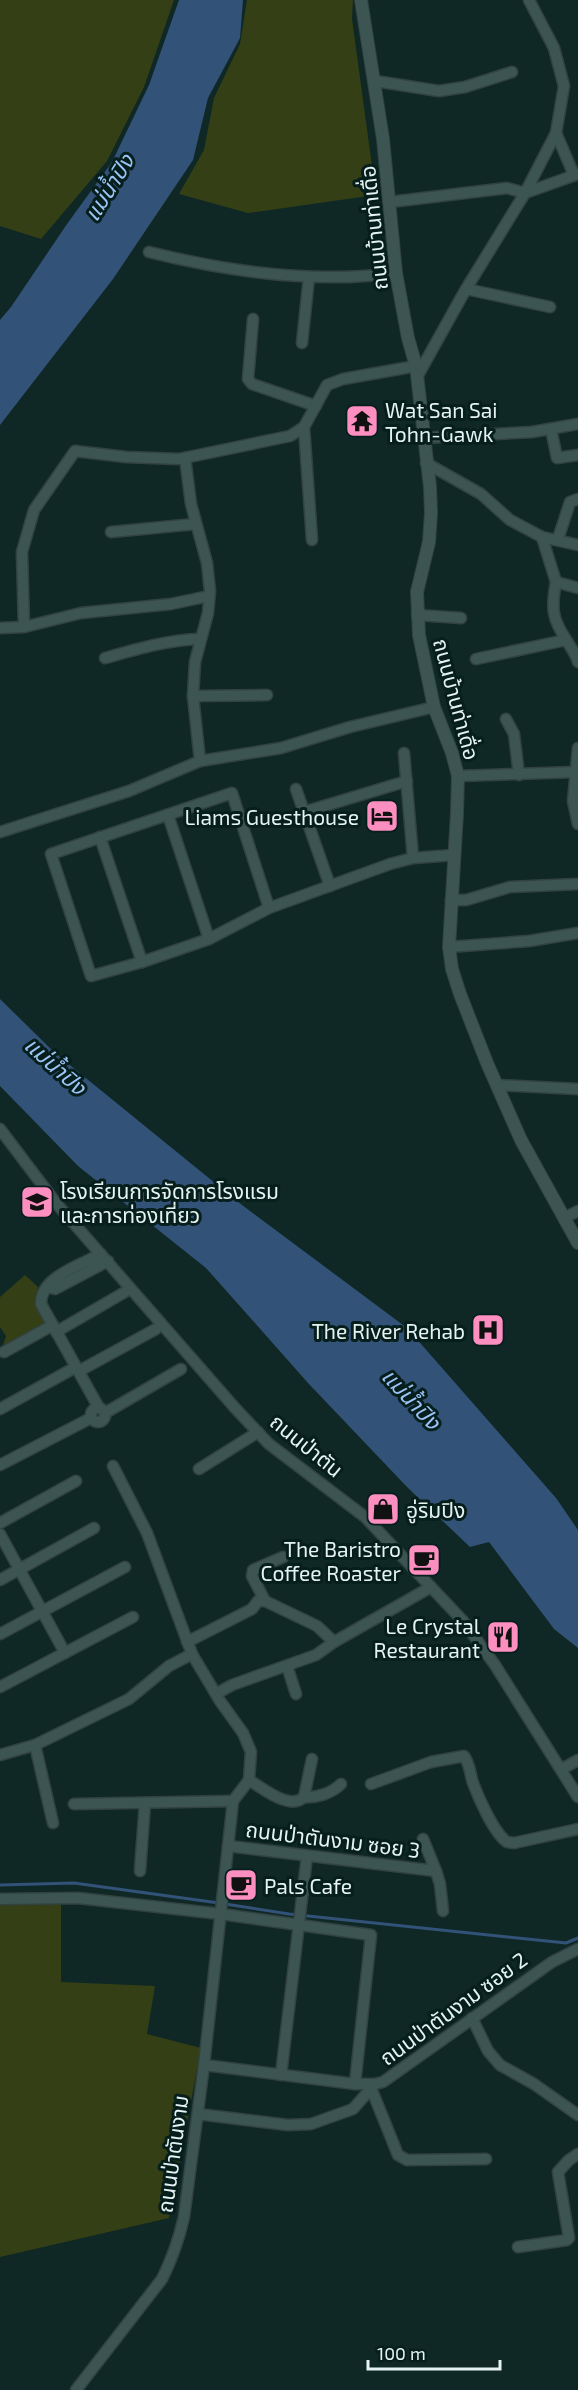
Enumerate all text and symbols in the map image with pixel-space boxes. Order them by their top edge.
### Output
water label: แม่น้ำปิง [77,147,139,225]
street label: ถนนบ้านท่าเดื่อ [353,165,392,291]
place label: Wat San Sai Tohn-Gawk [385,397,498,446]
temple icon: Wat San Sai Tohn-Gawk [344,403,380,439]
street label: ถนนบ้านท่าเดื่อ [429,635,486,762]
hotel icon: Liams Guesthouse [364,798,400,834]
place label: Liams Guesthouse [185,804,359,829]
water label: แม่น้ำปิง [20,1030,94,1100]
place label: โรงเรียนการจัดการโรงแรม และการท่องเที่ยว [60,1178,279,1227]
school or university icon: โรงเรียนการจัดการโรงแรม และการท่องเที่ยว [19,1184,55,1220]
hospital icon: The River Rehab [470,1312,506,1348]
place label: The River Rehab [312,1318,465,1343]
water label: แม่น้ำปิง [377,1362,448,1435]
street label: ถนนป่าตัน [266,1408,348,1482]
shop icon: อู่ริมปิง [365,1491,401,1527]
place label: อู่ริมปิง [406,1497,465,1524]
place label: The Baristro Coffee Roaster [260,1536,402,1585]
cafe icon: The Baristro Coffee Roaster [406,1542,442,1578]
place label: Le Crystal Restaurant [374,1613,481,1662]
restaurant icon: Le Crystal Restaurant [485,1619,521,1655]
street label: ถนนป่าตันงาม ซอย 3 [244,1816,422,1862]
cafe icon: Pals Cafe [223,1867,259,1903]
place label: Pals Cafe [264,1873,352,1898]
street label: ถนนป่าตันงาม ซอย 2 [374,1946,532,2070]
street label: ถนนป่าตันงาม [151,2094,193,2214]
scale bar [368,2333,500,2371]
text: 100 m [377,2342,426,2364]

